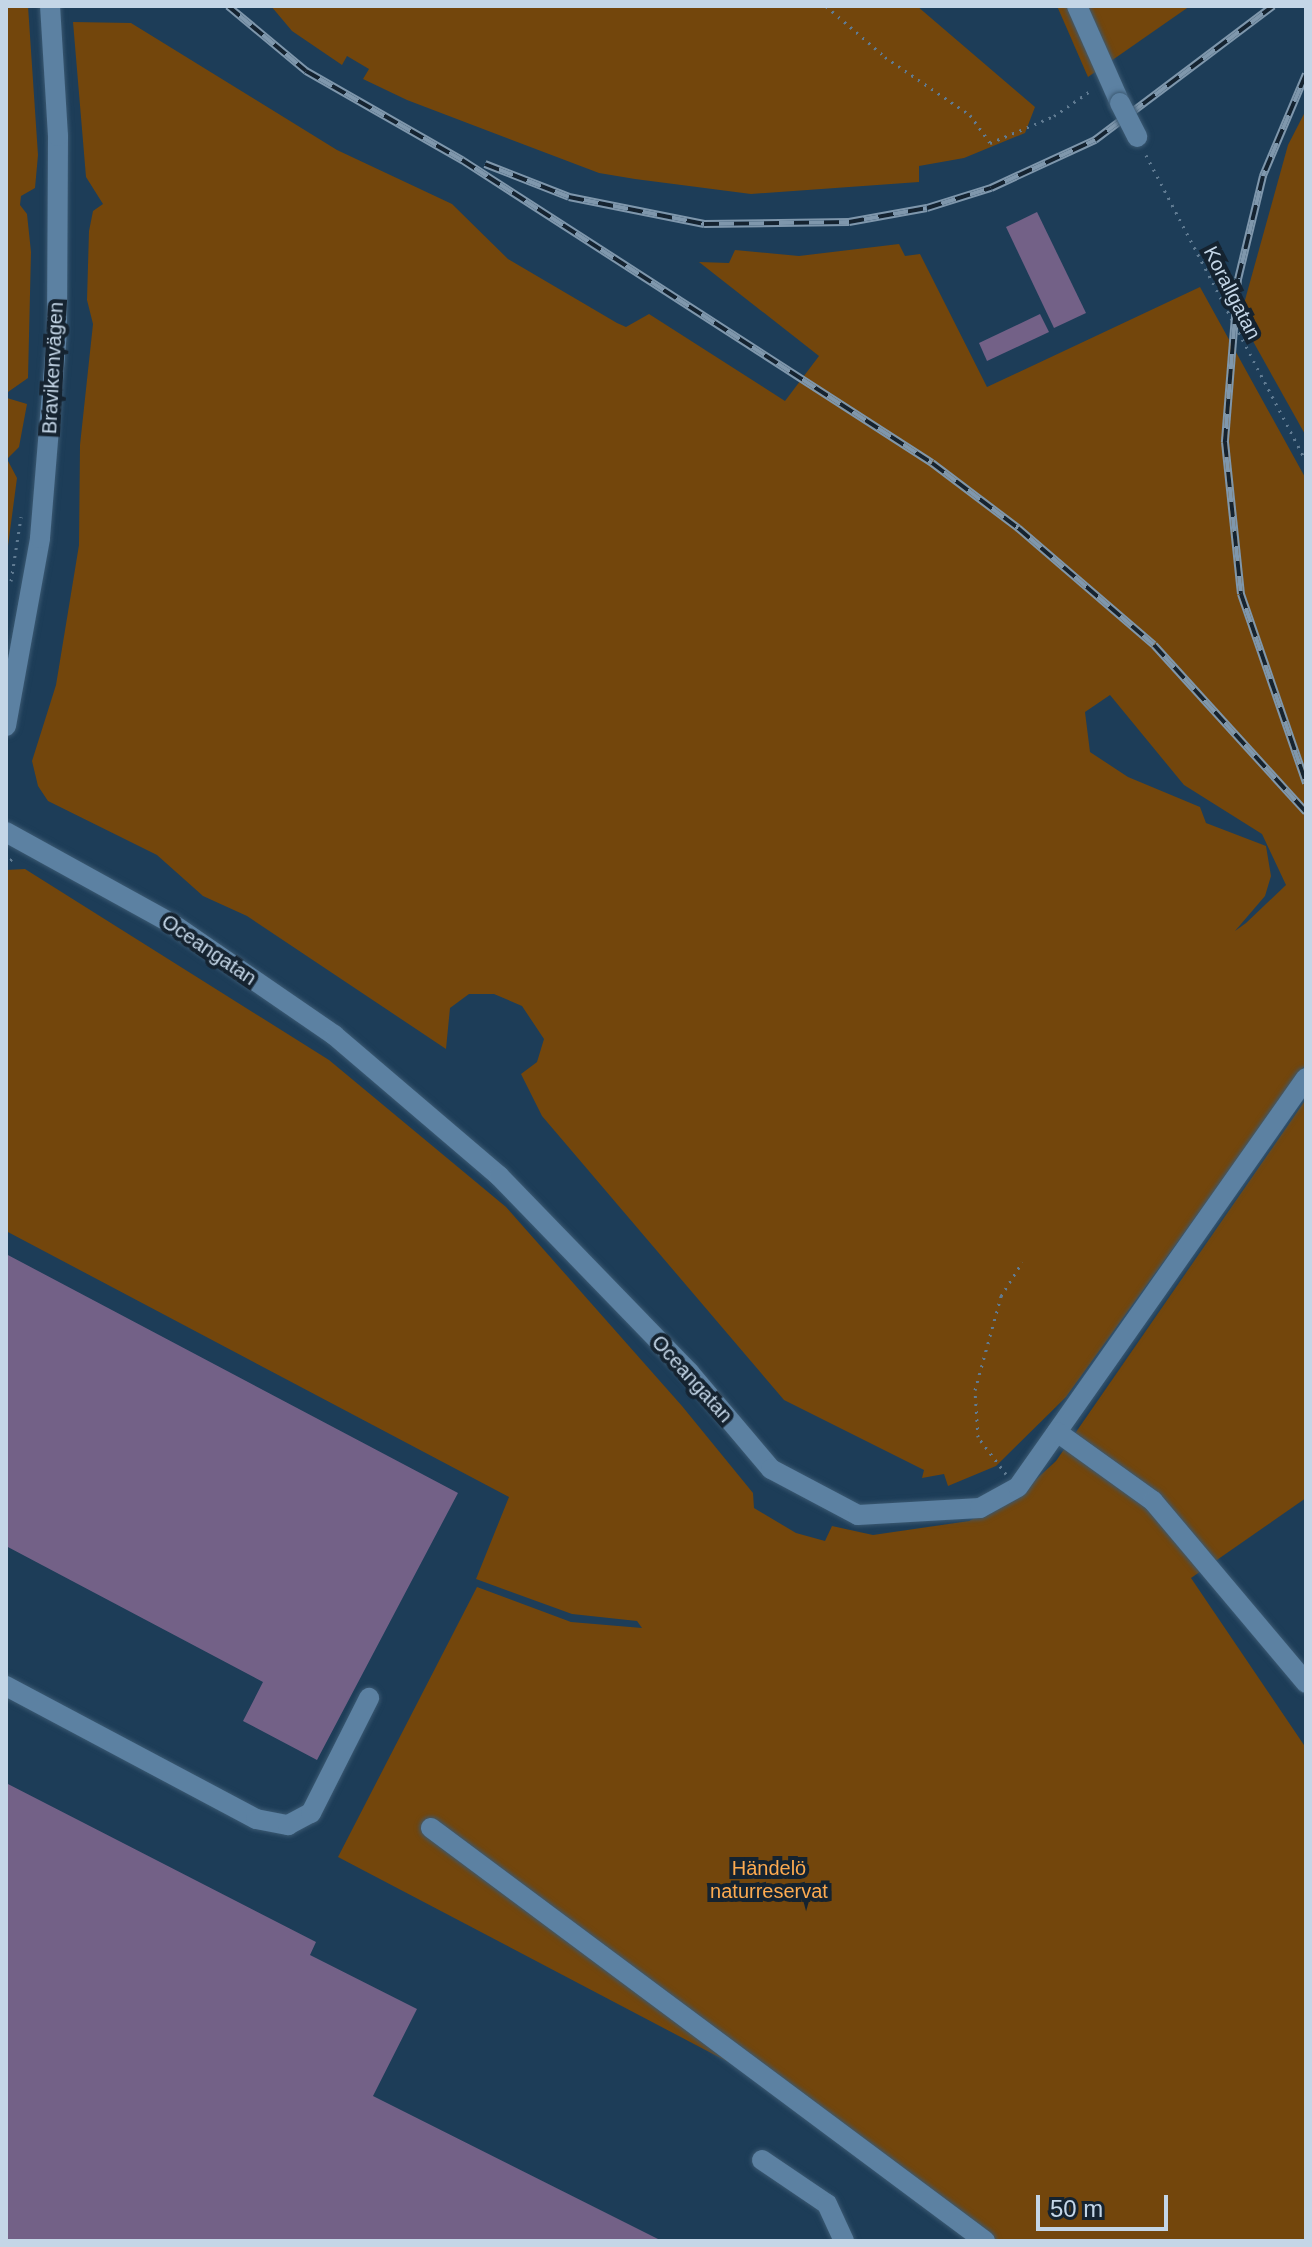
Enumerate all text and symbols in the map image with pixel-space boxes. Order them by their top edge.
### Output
street label: Korallgatan [1198,242,1266,344]
street label: Bravikenvägen [38,301,68,435]
street label: Oceangatan [157,910,261,990]
street label: Oceangatan [647,1330,737,1428]
park label: Händelö naturreservat [710,1857,828,1904]
scale bar [1040,2179,1172,2229]
text: 50 m [1050,2195,1103,2222]

